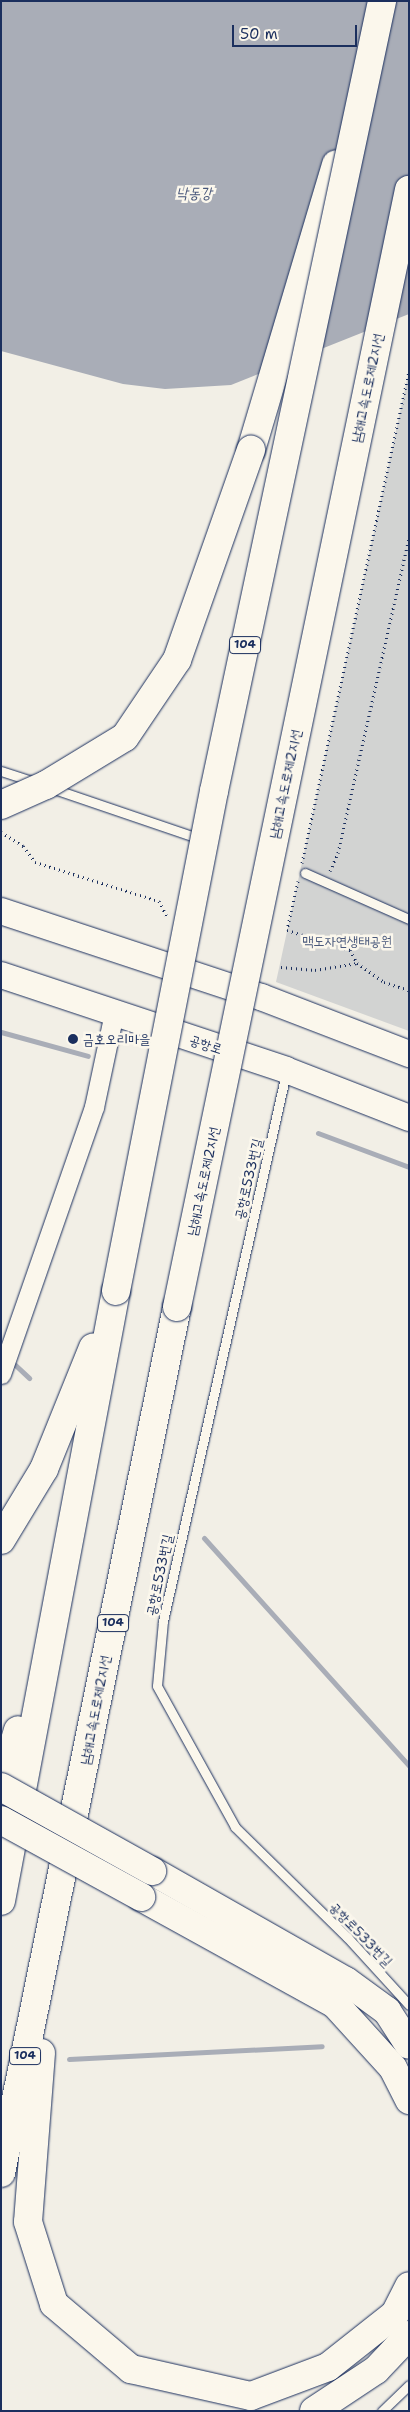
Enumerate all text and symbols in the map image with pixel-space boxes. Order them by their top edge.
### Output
scale bar [235,15,360,47]
text: 50 m [240,24,278,44]
water label: 낙동강 [176,185,212,203]
street label: 남해고속도로제2지선 [347,332,387,444]
road number: 104 [229,636,261,654]
street label: 남해고속도로제2지선 [265,728,305,840]
park label: 맥도자연생태공원 [302,933,392,949]
place label: 금호오리마을 [83,1031,151,1047]
street label: 공항로 [187,1031,225,1057]
marker: 금호오리마을 [67,1033,79,1045]
street label: 남해고속도로제2지선 [183,1125,223,1237]
street label: 공항로533번길 [230,1137,266,1221]
street label: 공항로533번길 [142,1533,176,1617]
road number: 104 [97,1614,129,1632]
street label: 남해고속도로제2지선 [76,1654,114,1766]
street label: 공항로533번길 [326,1898,396,1970]
road number: 104 [9,2046,41,2066]

